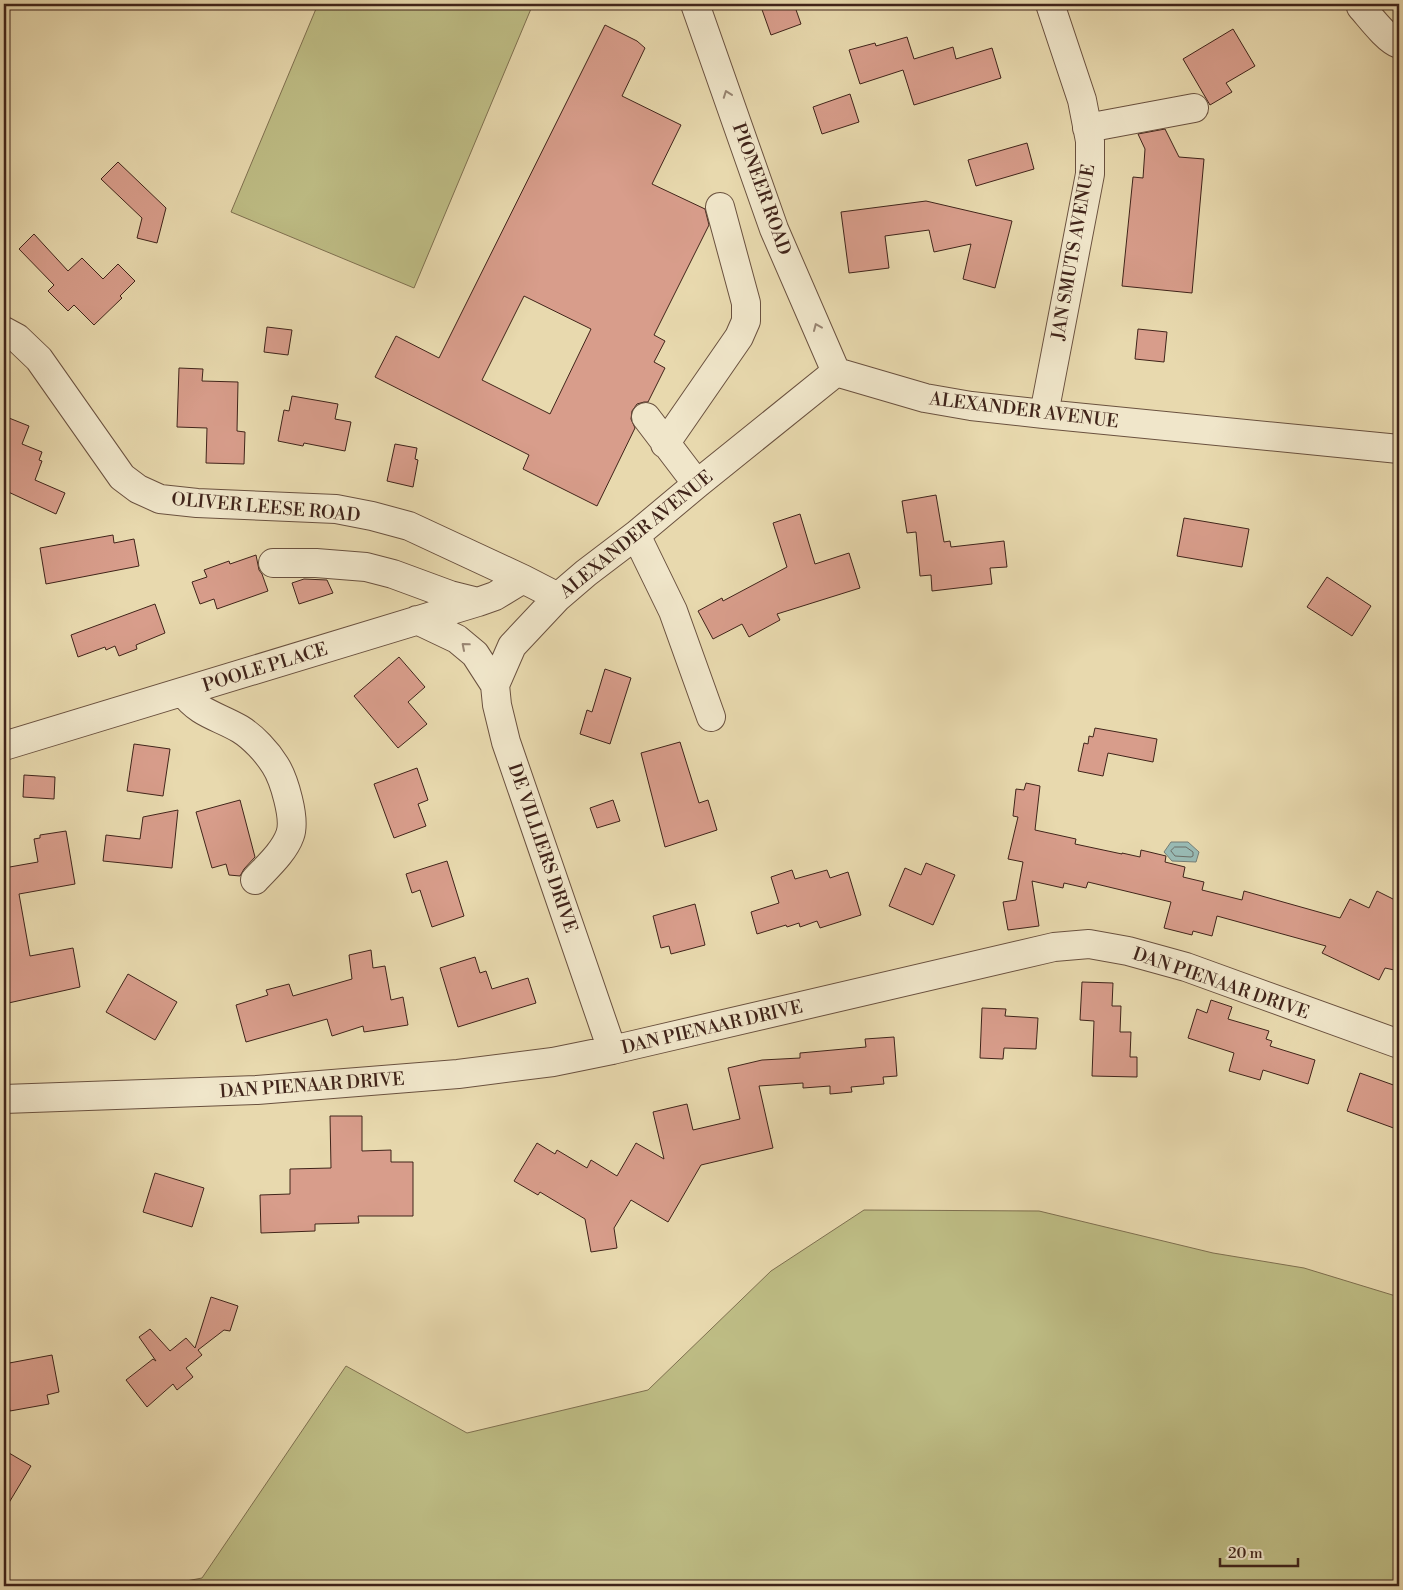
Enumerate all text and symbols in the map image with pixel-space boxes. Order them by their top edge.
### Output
one-way arrow [723,90,733,99]
street label: PIONEER ROAD [727,120,796,258]
street label: JAN SMUTS AVENUE [1047,162,1100,343]
one-way arrow [812,323,823,332]
street label: ALEXANDER AVENUE [927,387,1120,434]
street label: ALEXANDER AVENUE [554,465,718,604]
street label: OLIVER LEESE ROAD [171,488,361,527]
street label: POOLE PLACE [200,638,330,697]
one-way arrow [462,643,471,652]
street label: DE VILLIERS DRIVE [503,760,582,936]
street label: DAN PIENAAR DRIVE [1129,942,1312,1025]
street label: DAN PIENAAR DRIVE [619,995,805,1060]
street label: DAN PIENAAR DRIVE [219,1068,405,1103]
scale bar [1220,1535,1298,1567]
text: 20 m [1228,1544,1263,1563]

